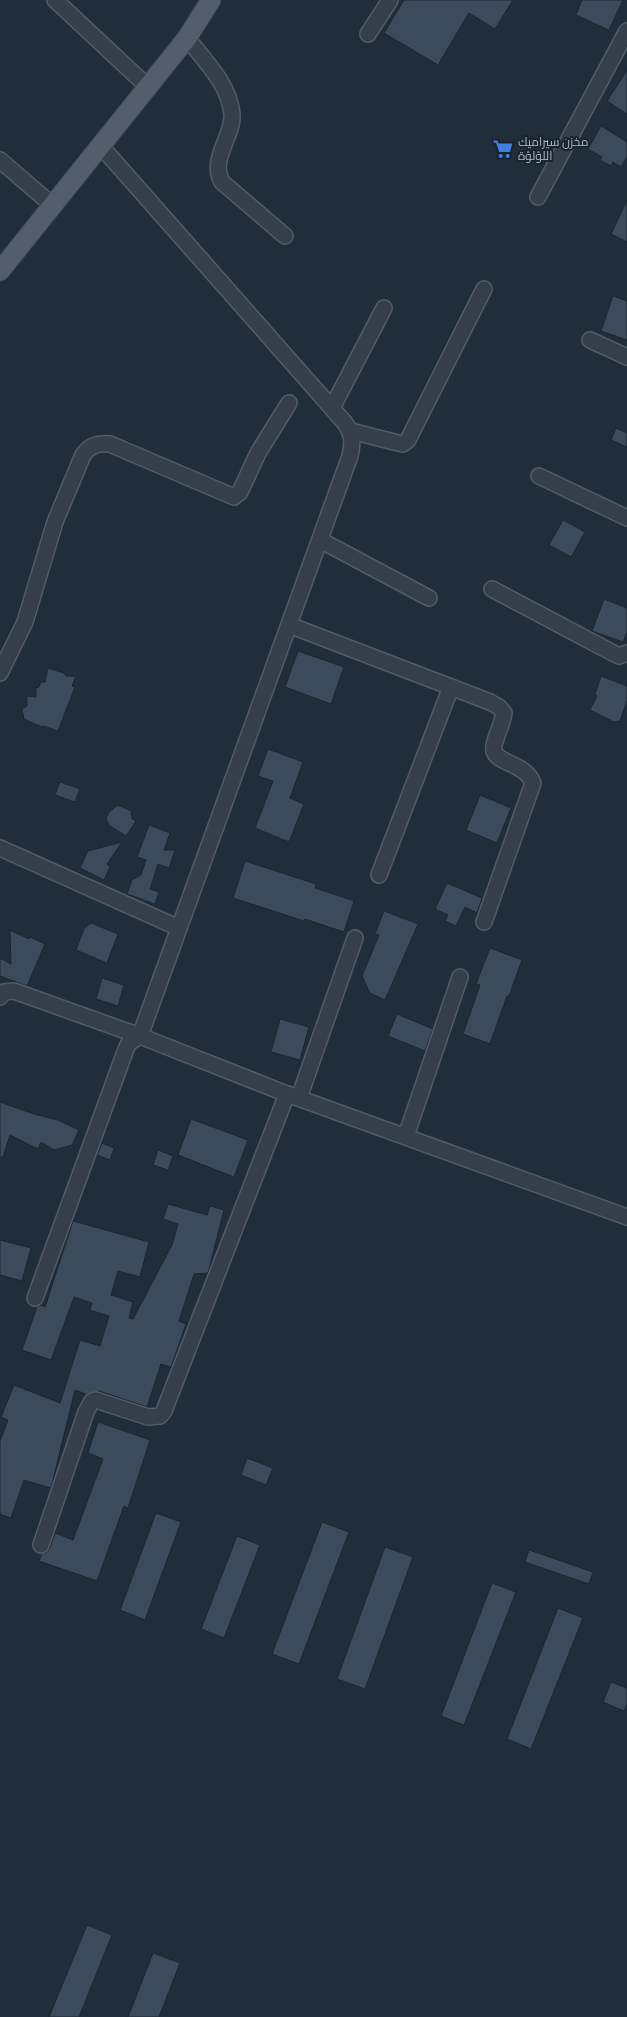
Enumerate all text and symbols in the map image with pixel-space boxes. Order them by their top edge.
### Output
place label: مخزن سيراميك اللؤلؤة [518,135,589,164]
supermarket icon: مخزن سيراميك اللؤلؤة [492,138,514,160]

